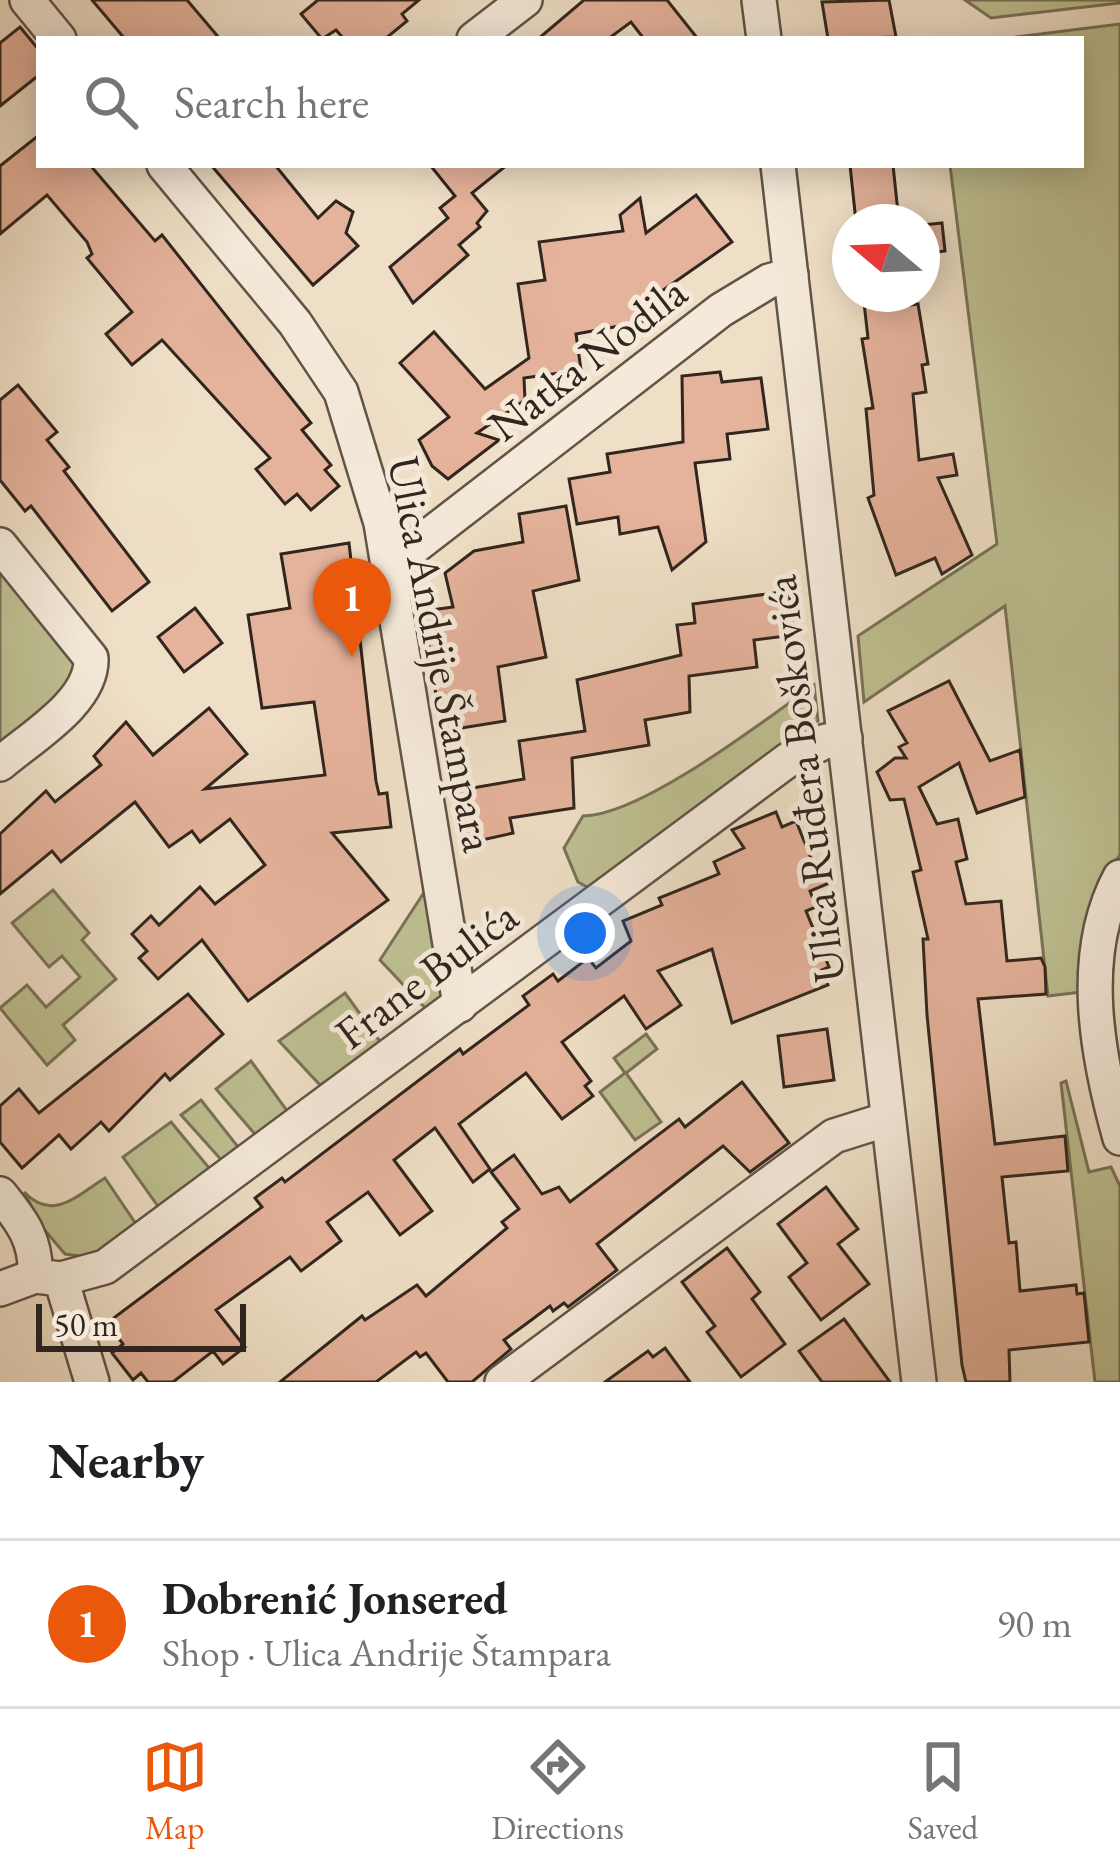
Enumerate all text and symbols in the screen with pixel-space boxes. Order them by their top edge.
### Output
search box [36,36,1084,168]
icon: search [78,69,144,135]
text: Search here [174,73,369,131]
north arrow [832,204,940,312]
street label: Natka Nodila [476,262,698,454]
street label: Ulica Andrije Štampara [375,451,509,857]
pin: 1 [313,558,391,657]
street label: Ulica Ruđera Boškovića [750,572,858,986]
street label: Frane Bulića [323,886,529,1062]
your location [555,903,615,963]
scale bar [36,1298,246,1351]
text: 50 m [54,1303,118,1346]
text: Nearby [48,1427,204,1493]
text: Dobrenić Jonsered [162,1569,508,1627]
text: 1 [77,1598,97,1649]
text: 90 m [996,1598,1072,1649]
text: Shop · Ulica Andrije Štampara [162,1627,611,1678]
tab: Map [142,1734,208,1849]
tab: Directions [491,1734,624,1849]
tab: Saved [908,1734,978,1849]

